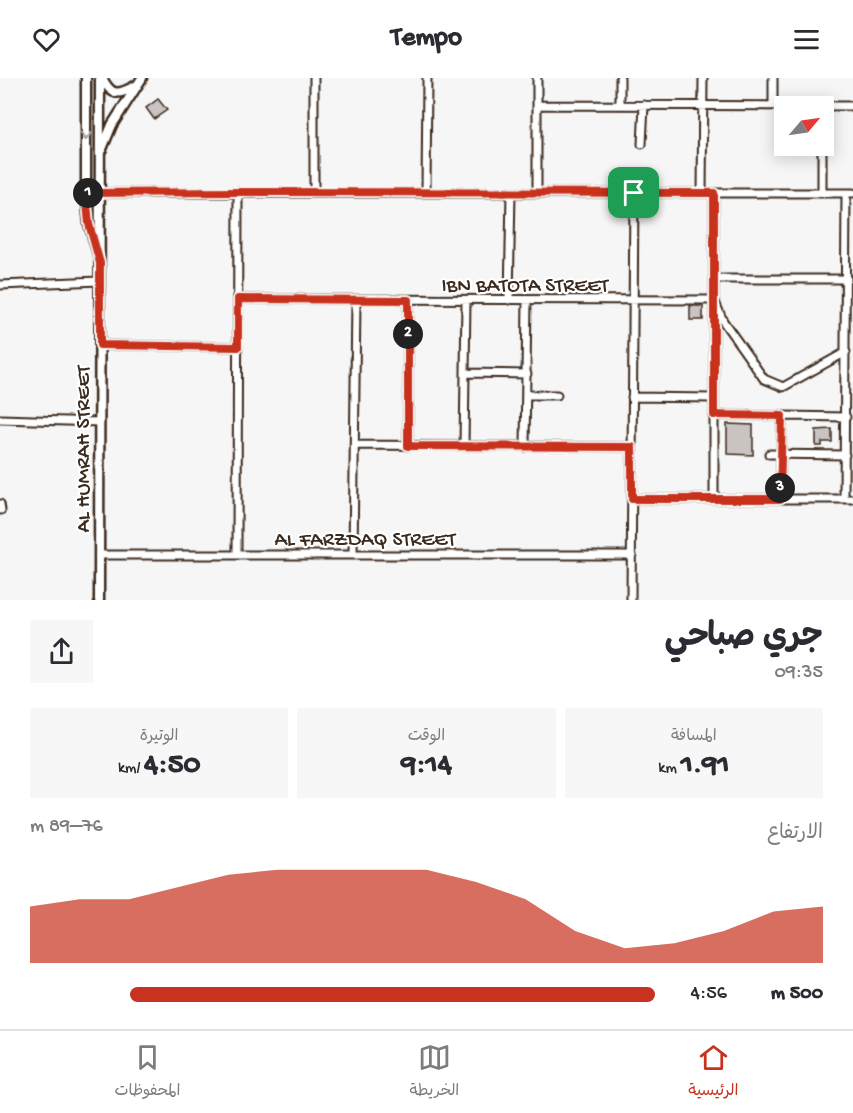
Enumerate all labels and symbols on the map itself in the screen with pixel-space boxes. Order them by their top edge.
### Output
north arrow [774,96,834,156]
one-way arrow [80,132,92,141]
pin [608,167,659,218]
pin: 1 [73,178,103,208]
street label: IBN BATOTA STREET [442,275,609,300]
pin: 2 [393,319,423,349]
street label: AL HUMRAH STREET [73,365,98,533]
pin: 3 [765,473,795,503]
street label: AL FARZDAQ STREET [274,529,456,554]

